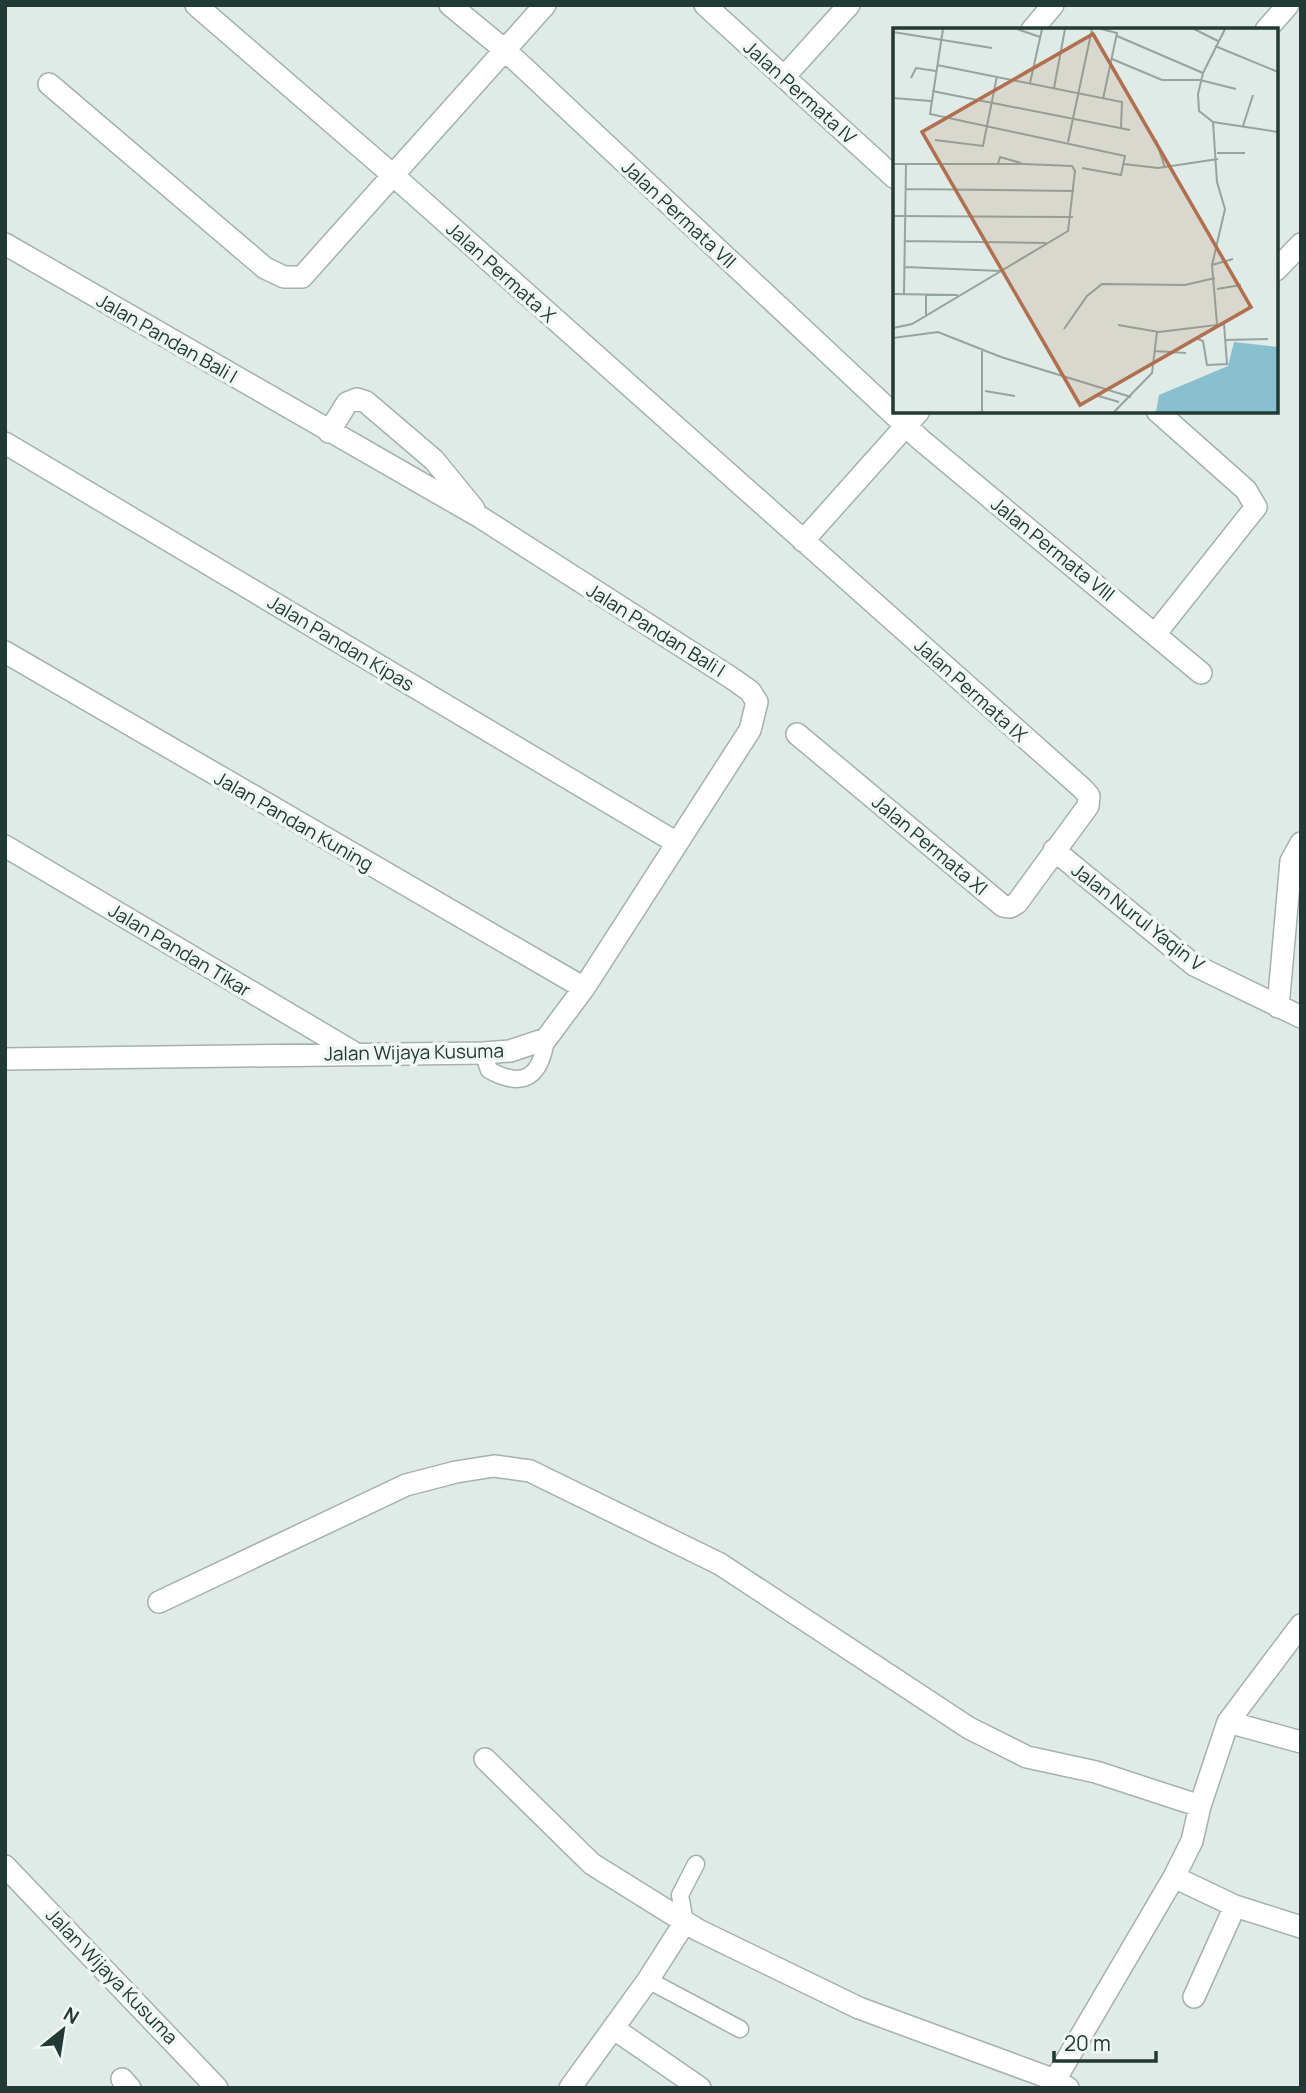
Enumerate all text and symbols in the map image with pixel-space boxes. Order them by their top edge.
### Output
inset map [893,28,1278,413]
street label: Jalan Permata IV [738,34,862,150]
street label: Jalan Permata VII [616,154,742,274]
street label: Jalan Permata X [441,216,562,328]
street label: Jalan Pandan Bali I [92,287,242,389]
street label: Jalan Permata VIII [986,491,1120,607]
street label: Jalan Pandan Bali I [582,577,730,683]
street label: Jalan Pandan Kipas [263,589,419,697]
street label: Jalan Permata IX [909,632,1033,748]
street label: Jalan Pandan Kuning [210,765,378,877]
street label: Jalan Permata XI [867,789,993,901]
street label: Jalan Nurul Yaqin V [1066,857,1210,977]
street label: Jalan Pandan Tikar [104,897,256,1003]
street label: Jalan Wijaya Kusuma [324,1037,504,1067]
street label: Jalan Wijaya Kusuma [40,1902,184,2050]
north arrow [28,1995,98,2065]
text: N [59,2001,84,2030]
scale bar [1054,2020,1156,2064]
text: 20 m [1064,2029,1111,2057]

